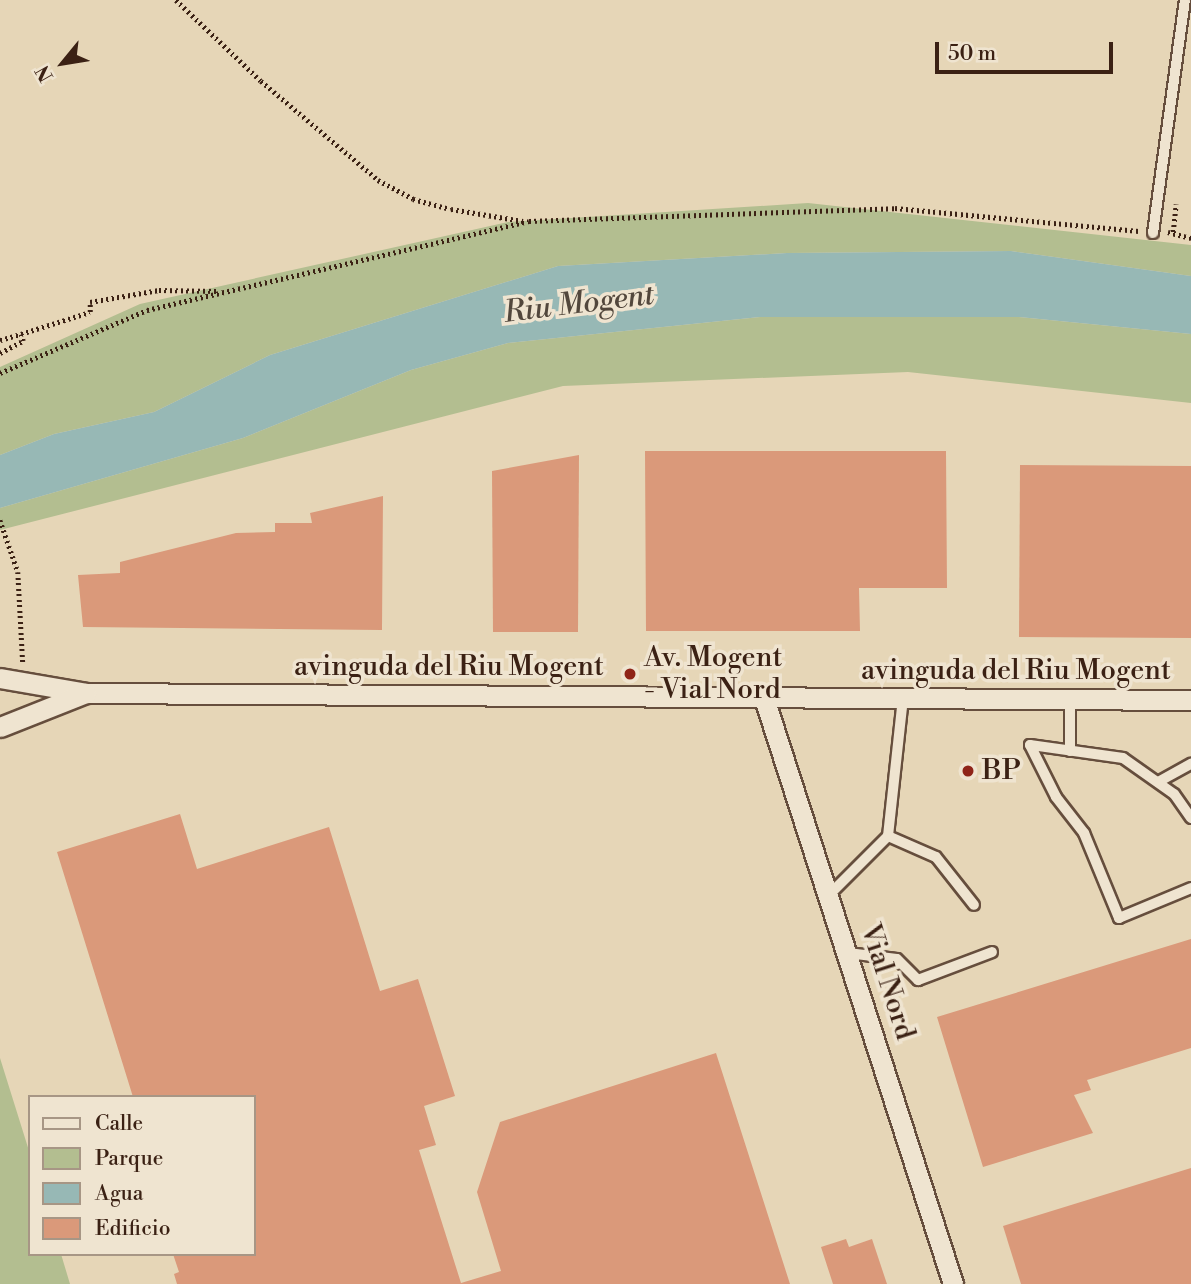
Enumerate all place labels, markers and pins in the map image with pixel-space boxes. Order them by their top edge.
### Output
place label: Av. Mogent - Vial Nord [644,641,782,707]
marker: Av. Mogent - Vial Nord [622,666,638,682]
place label: BP [982,754,1021,788]
marker: BP [960,763,976,779]

